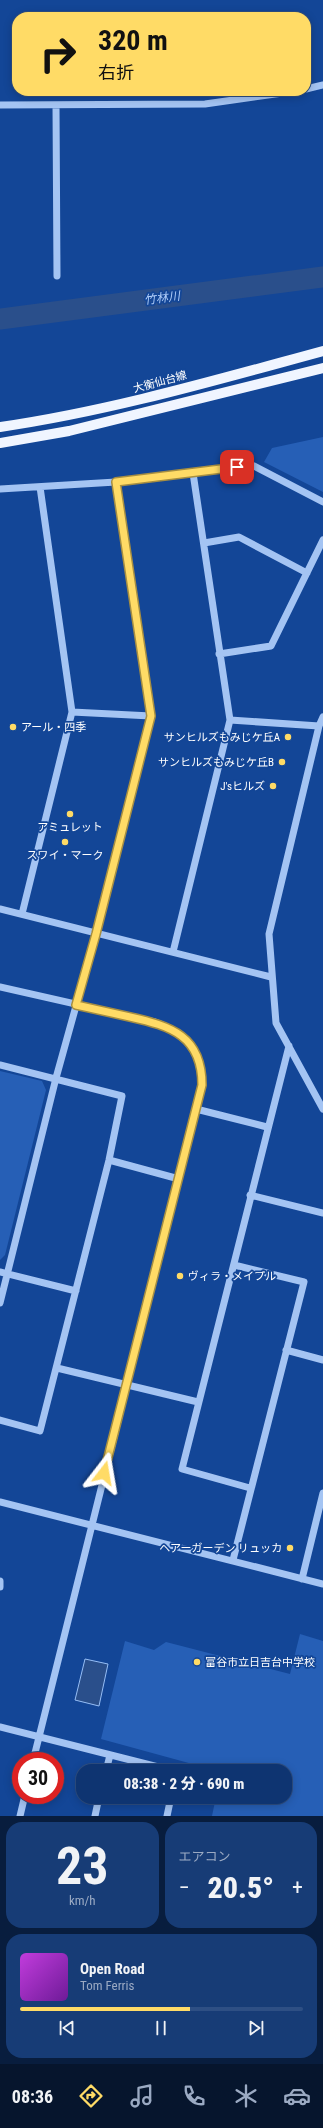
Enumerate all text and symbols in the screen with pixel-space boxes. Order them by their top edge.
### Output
text: 320 m [98,24,168,57]
icon: right [32,28,84,80]
text: 右折 [98,62,134,83]
water label: 竹林川 [143,289,183,307]
street label: 大衡仙台線 [132,369,188,395]
pin [220,450,254,484]
icon: arrive [226,456,248,478]
place label: アール・四季 [21,721,86,734]
marker: アール・四季 [8,722,18,732]
place label: サンヒルズもみじケ丘A [164,731,281,744]
marker: サンヒルズもみじケ丘A [283,732,293,742]
place label: サンヒルズもみじケ丘B [158,756,274,769]
marker: サンヒルズもみじケ丘B [277,757,287,767]
place label: J'sヒルズ [220,780,265,793]
marker: J'sヒルズ [268,781,278,791]
marker: アミュレット [65,809,75,819]
place label: アミュレット [37,821,103,834]
marker: スワイ・マーク [60,837,70,847]
place label: スワイ・マーク [27,849,104,862]
place label: ヴィラ・メイプル [188,1270,276,1283]
marker: ヴィラ・メイプル [175,1271,185,1281]
position arrow [83,1452,125,1494]
place label: ヘアーガーデン リュッカ [159,1542,282,1555]
marker: ヘアーガーデン リュッカ [285,1543,295,1553]
place label: 富谷市立日吉台中学校 [205,1656,315,1669]
marker: 富谷市立日吉台中学校 [192,1657,202,1667]
speed limit sign: 30 [12,1752,64,1804]
text: 08:38 · 2 分 · 690 m [124,1775,244,1793]
text: 23 [56,1836,109,1897]
text: エアコン [179,1849,231,1864]
text: 20.5° [208,1870,274,1905]
text: − [179,1875,190,1900]
text: + [292,1875,303,1900]
text: km/h [69,1893,96,1908]
text: Open Road [80,1960,145,1978]
text: Tom Ferris [80,1978,134,1993]
icon: previous [56,2017,78,2039]
icon: pause [150,2017,172,2039]
icon: next [245,2017,267,2039]
icon: directions [77,2082,105,2110]
icon: music [128,2082,156,2110]
icon: phone [180,2082,208,2110]
icon: climate [232,2082,260,2110]
icon: car [283,2082,311,2110]
text: 08:36 [12,2086,53,2107]

